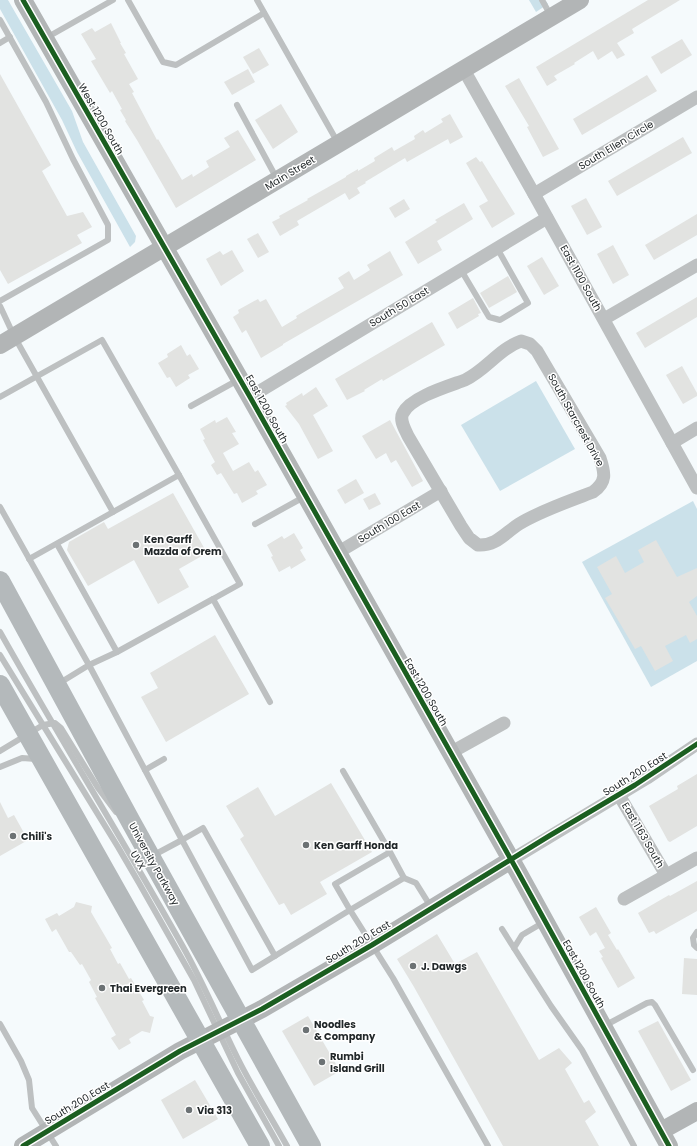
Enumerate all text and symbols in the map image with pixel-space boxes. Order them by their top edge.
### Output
street label: West 1200 South [74,80,128,158]
street label: South Ellen Circle [576,117,656,173]
street label: Main Street [262,152,318,194]
street label: East 1100 South [557,242,605,314]
street label: South 50 East [366,283,432,331]
street label: South Starcrest Drive [544,371,608,469]
street label: East 1200 South [242,372,292,446]
street label: South 100 East [355,497,423,547]
place label: Ken Garff Mazda of Orem [144,532,222,559]
marker: Ken Garff Mazda of Orem [131,540,141,550]
street label: East 1200 South [400,655,452,729]
street label: South 200 East [600,748,670,800]
street label: East 1163 South [618,799,668,871]
street label: University Parkway [125,820,183,909]
place label: Chili's [21,829,52,844]
marker: Chili's [8,831,18,841]
place label: Ken Garff Honda [314,838,398,853]
marker: Ken Garff Honda [301,840,311,850]
street label: UVX [127,848,149,872]
street label: South 200 East [323,917,393,967]
street label: East 1200 South [559,937,609,1011]
place label: J. Dawgs [421,959,467,974]
marker: J. Dawgs [408,961,418,971]
place label: Thai Evergreen [110,981,187,996]
marker: Thai Evergreen [97,983,107,993]
place label: Noodles & Company [314,1017,376,1044]
marker: Noodles & Company [301,1025,311,1035]
place label: Rumbi Island Grill [330,1049,385,1076]
marker: Rumbi Island Grill [317,1057,327,1067]
street label: South 200 East [42,1078,112,1128]
place label: Via 313 [197,1103,232,1118]
marker: Via 313 [184,1105,194,1115]

